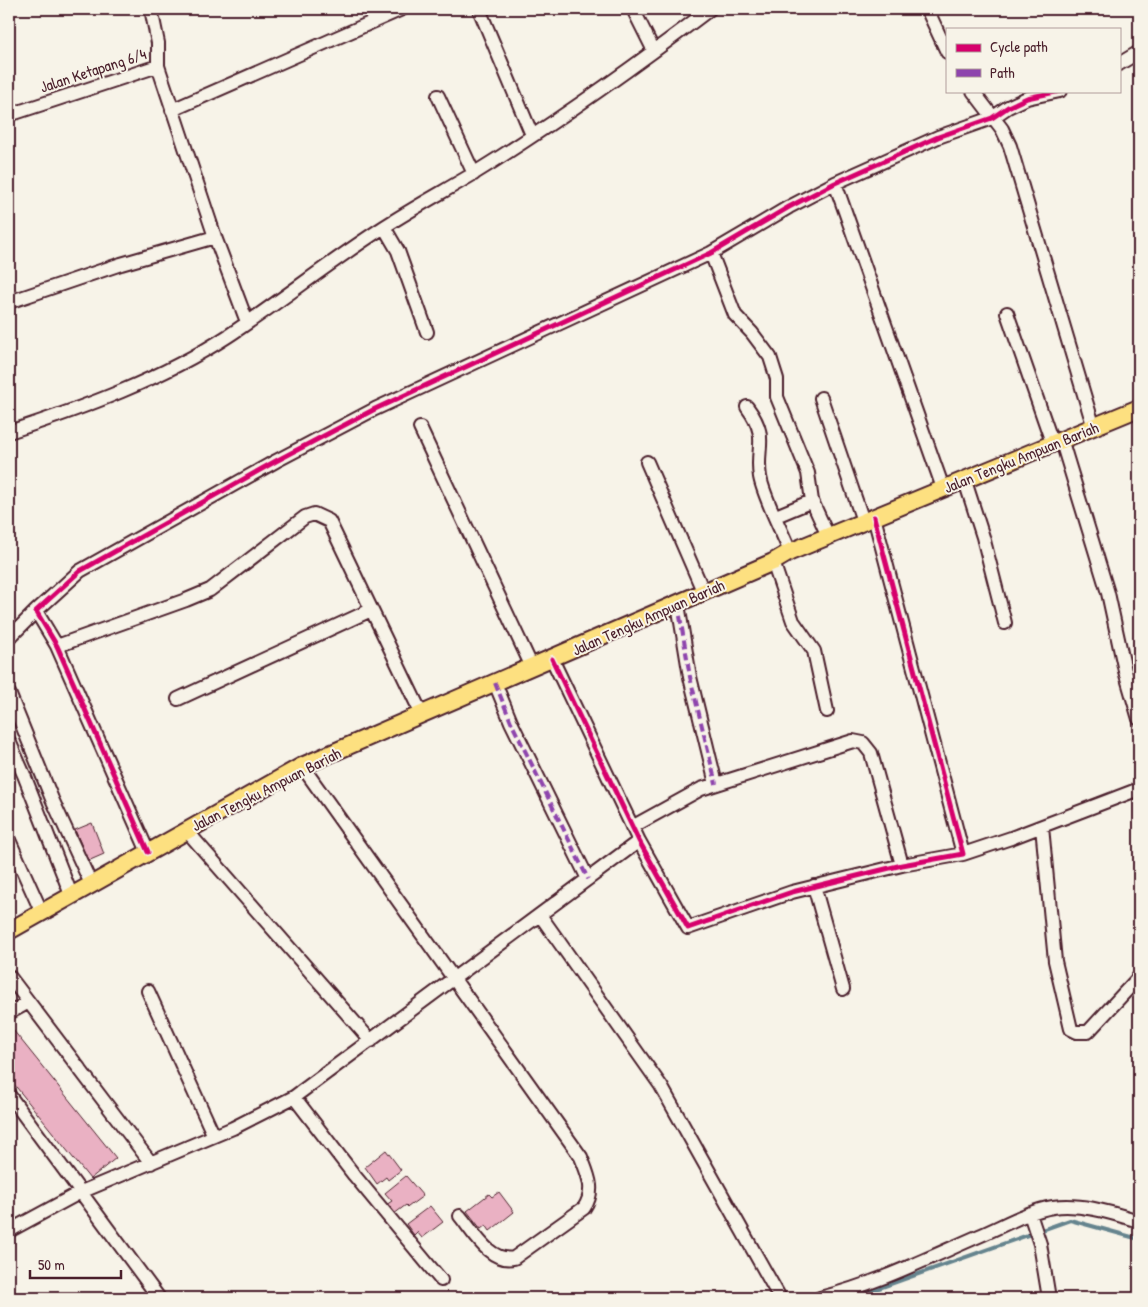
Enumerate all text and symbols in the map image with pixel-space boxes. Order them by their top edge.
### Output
legend [946,28,1120,92]
text: Cycle path [990,36,1048,57]
street label: Jalan Ketapang 6/4 [37,42,149,98]
text: Path [990,62,1015,83]
street label: Jalan Tengku Ampuan Bariah [940,416,1102,498]
street label: Jalan Tengku Ampuan Bariah [568,573,728,661]
street label: Jalan Tengku Ampuan Bariah [188,742,345,836]
scale bar [30,1247,121,1279]
text: 50 m [38,1254,65,1275]

